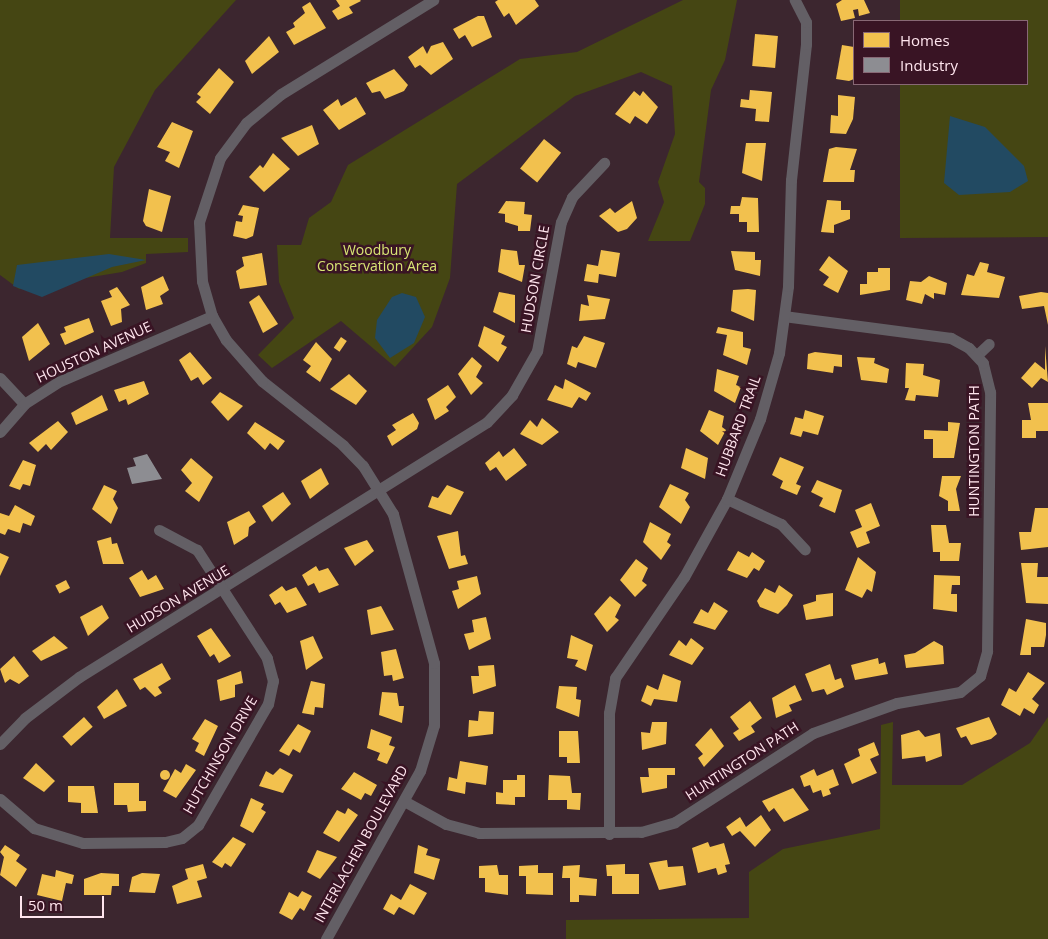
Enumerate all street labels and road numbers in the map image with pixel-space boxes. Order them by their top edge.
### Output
street label: HUDSON CIRCLE [517,224,553,334]
street label: HOUSTON AVENUE [34,318,154,386]
street label: HUBBARD TRAIL [712,373,764,479]
street label: HUNTINGTON PATH [966,385,982,517]
street label: HUDSON AVENUE [124,562,232,636]
street label: HUTCHINSON DRIVE [179,693,261,817]
street label: HUNTINGTON PATH [682,718,802,804]
street label: INTERLACHEN BOULEVARD [311,762,411,926]

